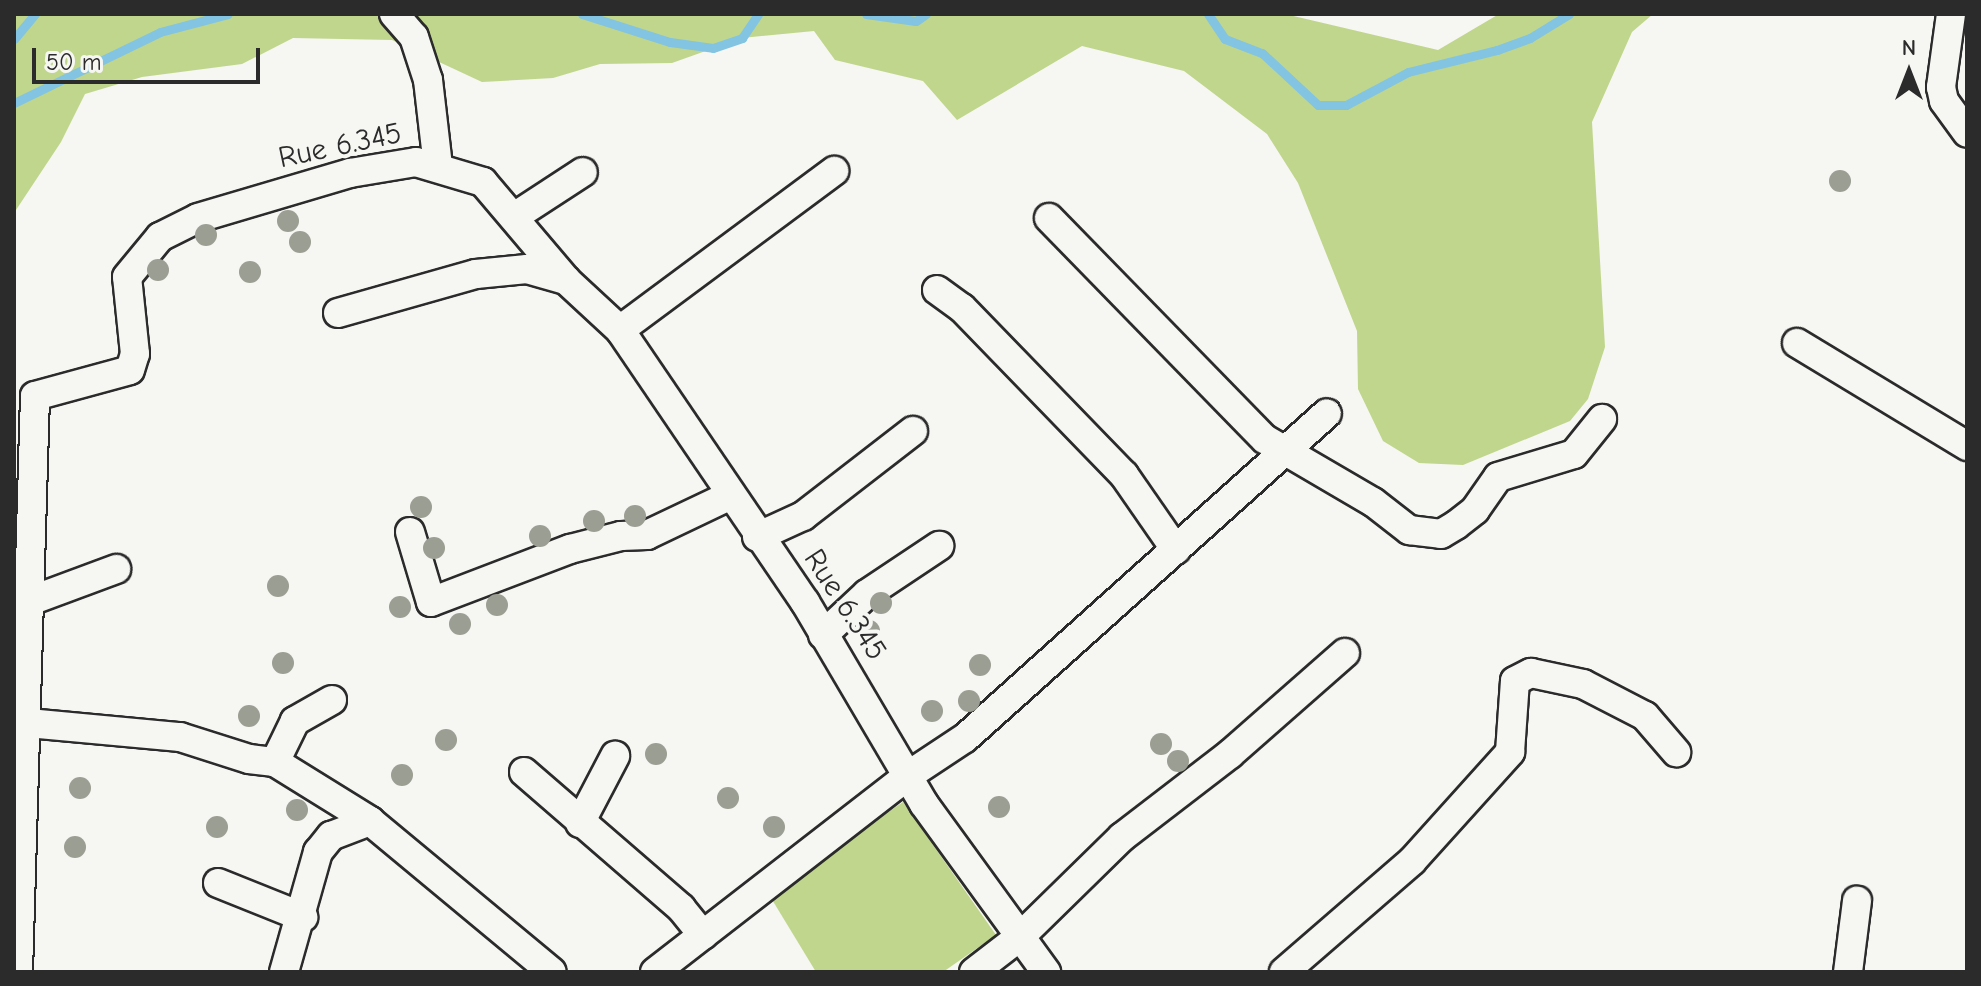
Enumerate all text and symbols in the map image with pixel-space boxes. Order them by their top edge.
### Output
scale bar [36,32,264,82]
north arrow [1869,32,1949,112]
text: N [1902,35,1916,61]
text: 50 m [46,48,102,76]
street label: Rue 6.345 [275,115,405,177]
street label: Rue 6.345 [796,543,894,667]

